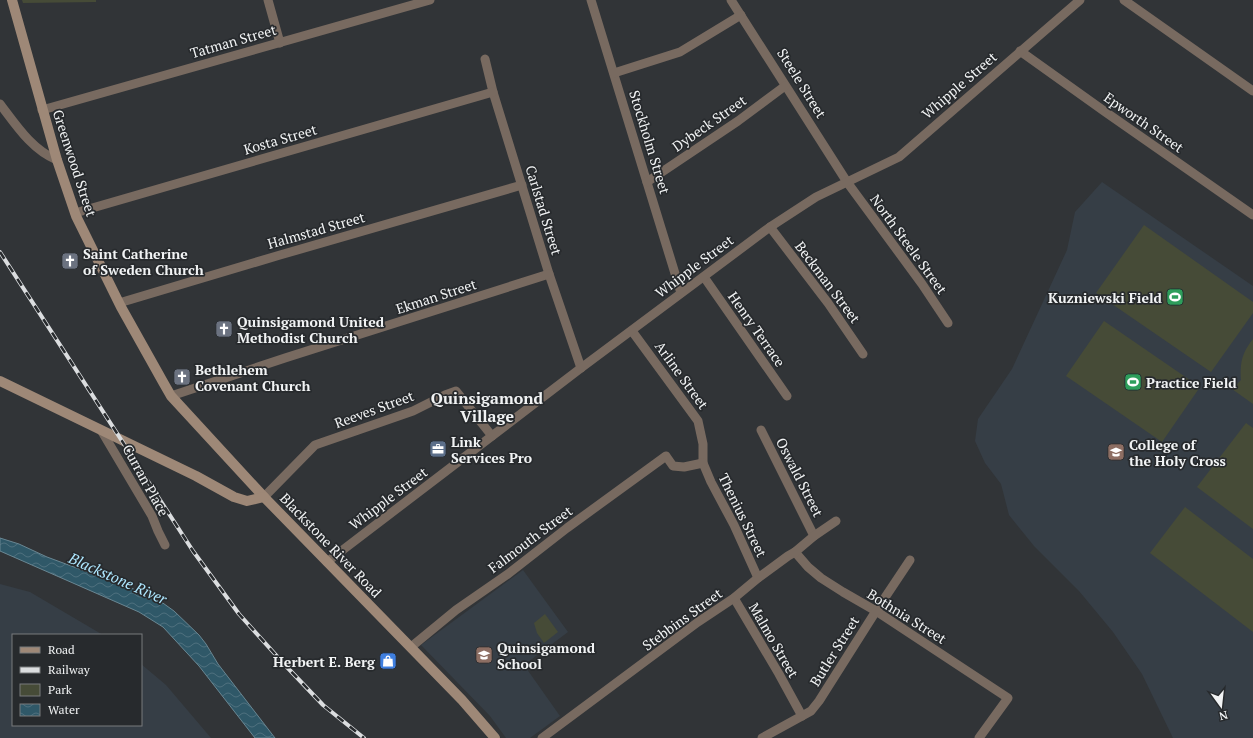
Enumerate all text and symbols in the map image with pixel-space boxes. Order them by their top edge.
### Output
street label: Tatman Street [188,19,279,62]
street label: Steele Street [773,45,831,122]
street label: Whipple Street [918,47,1001,123]
street label: Epworth Street [1100,87,1188,157]
street label: Stockholm Street [625,88,675,197]
street label: Dybeck Street [668,90,750,155]
street label: Greenwood Street [49,107,102,220]
street label: Kosta Street [241,119,320,158]
street label: Carlstad Street [521,163,567,258]
street label: North Steele Street [866,190,952,298]
street label: Halmstad Street [265,207,368,253]
street label: Whipple Street [651,230,738,302]
street label: Beckman Street [791,237,865,327]
place label: Saint Catherine of Sweden Church [83,244,204,279]
church icon: Saint Catherine of Sweden Church [60,251,80,271]
street label: Ekman Street [393,274,479,318]
sports icon: Kuzniewski Field [1165,287,1185,307]
street label: Henry Terrace [724,288,790,370]
place label: Kuzniewski Field [1048,288,1163,307]
place label: Quinsigamond United Methodist Church [237,312,385,347]
church icon: Quinsigamond United Methodist Church [214,319,234,339]
street label: Arline Street [651,337,714,413]
place label: Bethlehem Covenant Church [195,360,311,395]
church icon: Bethlehem Covenant Church [172,367,192,387]
sports icon: Practice Field [1123,372,1143,392]
place label: Practice Field [1146,373,1237,392]
street label: Reeves Street [332,386,417,432]
district label: Quinsigamond Village [431,387,544,427]
place label: Link Services Pro [451,432,532,467]
street label: Oswald Street [772,434,828,521]
place label: College of the Holy Cross [1129,435,1226,470]
office icon: Link Services Pro [428,439,448,459]
street label: Curran Place [118,441,174,519]
school or university icon: College of the Holy Cross [1106,442,1126,462]
street label: Whipple Street [345,462,432,534]
street label: Thenius Street [714,470,772,561]
street label: Blackstone River Road [276,489,386,602]
street label: Falmouth Street [484,501,577,577]
water label: Blackstone River [65,547,171,609]
street label: Stebbins Street [638,583,726,654]
street label: Bothnia Street [864,584,951,648]
street label: Malmo Street [745,599,804,682]
street label: Butler Street [805,612,863,690]
legend [12,634,142,726]
place label: Quinsigamond School [497,638,596,673]
text: Road [48,642,75,657]
school or university icon: Quinsigamond School [474,645,494,665]
shop icon: Herbert E. Berg [378,651,398,671]
place label: Herbert E. Berg [273,652,376,671]
text: Railway [48,662,91,677]
text: Park [48,682,73,697]
north arrow [1201,686,1241,726]
text: Water [48,702,80,717]
text: N [1217,708,1229,724]

